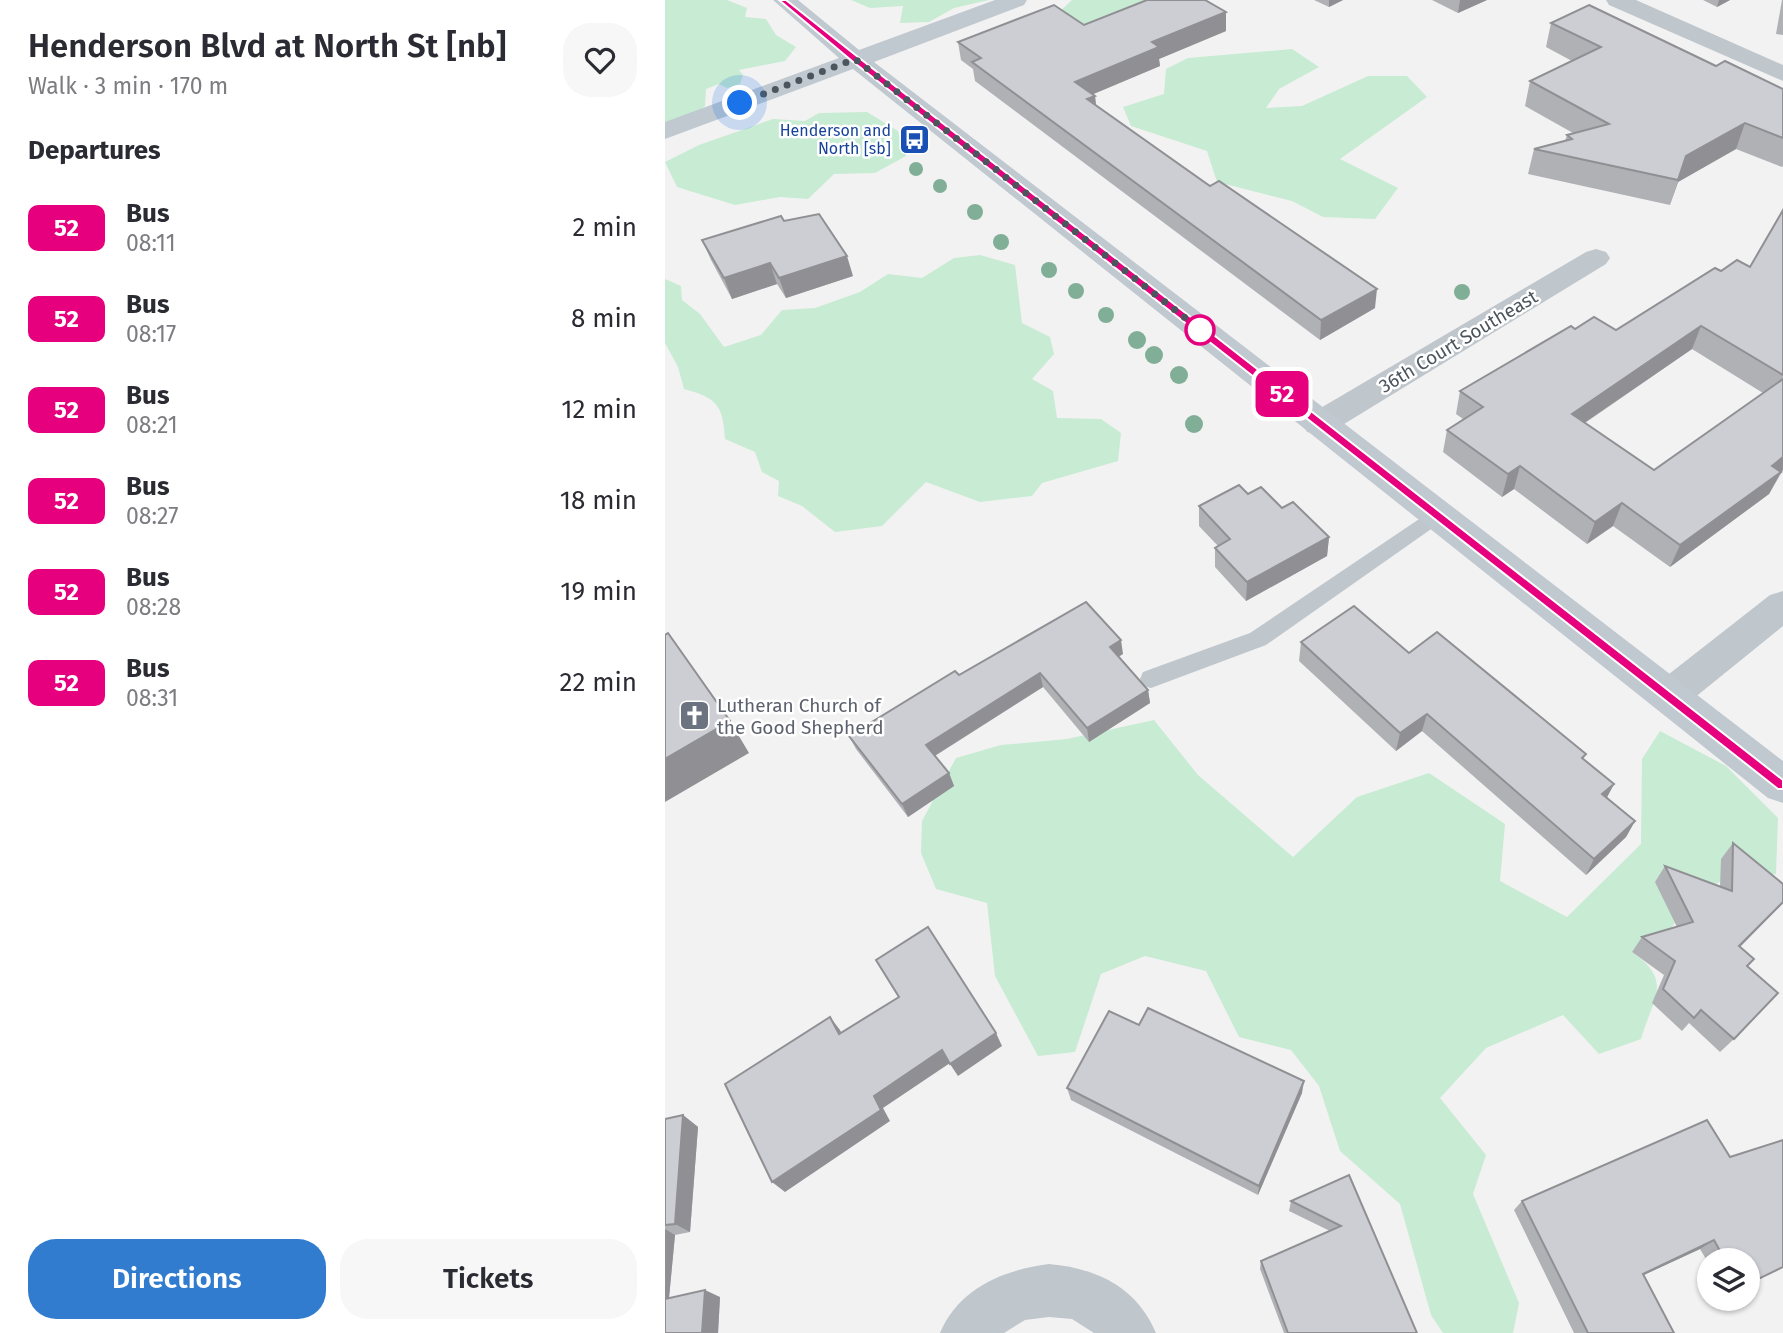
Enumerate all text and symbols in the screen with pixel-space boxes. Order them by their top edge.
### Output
button: heart [563,23,637,97]
text: Henderson Blvd at North St [nb] [28,26,506,66]
text: Walk · 3 min · 170 m [28,72,228,100]
your location [722,85,757,120]
place label: Henderson and North [sb] [780,121,891,158]
bus stop icon: Henderson and North [sb] [897,122,931,156]
text: Departures [28,135,161,166]
text: Bus [126,198,169,229]
text: 2 min [572,212,637,243]
text: 52 [54,214,79,242]
text: 08:11 [126,229,176,257]
street label: 36th Court Southeast [1375,285,1542,398]
text: Bus [126,289,169,320]
text: 8 min [571,303,637,334]
text: 52 [54,305,79,333]
unlabelled marker [1185,315,1215,345]
text: 08:17 [126,320,176,348]
line badge: 52 [1251,371,1313,417]
text: Bus [126,380,169,411]
text: 52 [1270,380,1294,408]
text: 12 min [561,394,637,425]
text: 52 [54,396,79,424]
text: 08:21 [126,411,178,439]
text: Bus [126,471,169,502]
text: 18 min [560,485,637,516]
text: 52 [54,487,79,515]
text: 08:27 [126,502,178,530]
text: Bus [126,562,169,593]
text: 19 min [560,576,637,607]
text: 52 [54,578,79,606]
text: 08:28 [126,593,181,621]
text: Bus [126,653,169,684]
text: 22 min [560,667,637,698]
text: 52 [54,669,79,697]
text: 08:31 [126,684,178,712]
place label: Lutheran Church of the Good Shepherd [717,694,884,739]
church icon: Lutheran Church of the Good Shepherd [677,699,711,733]
button: Directions [28,1239,326,1319]
button: Tickets [340,1239,637,1319]
map controls [1697,1248,1760,1311]
button: layers [1697,1248,1760,1311]

